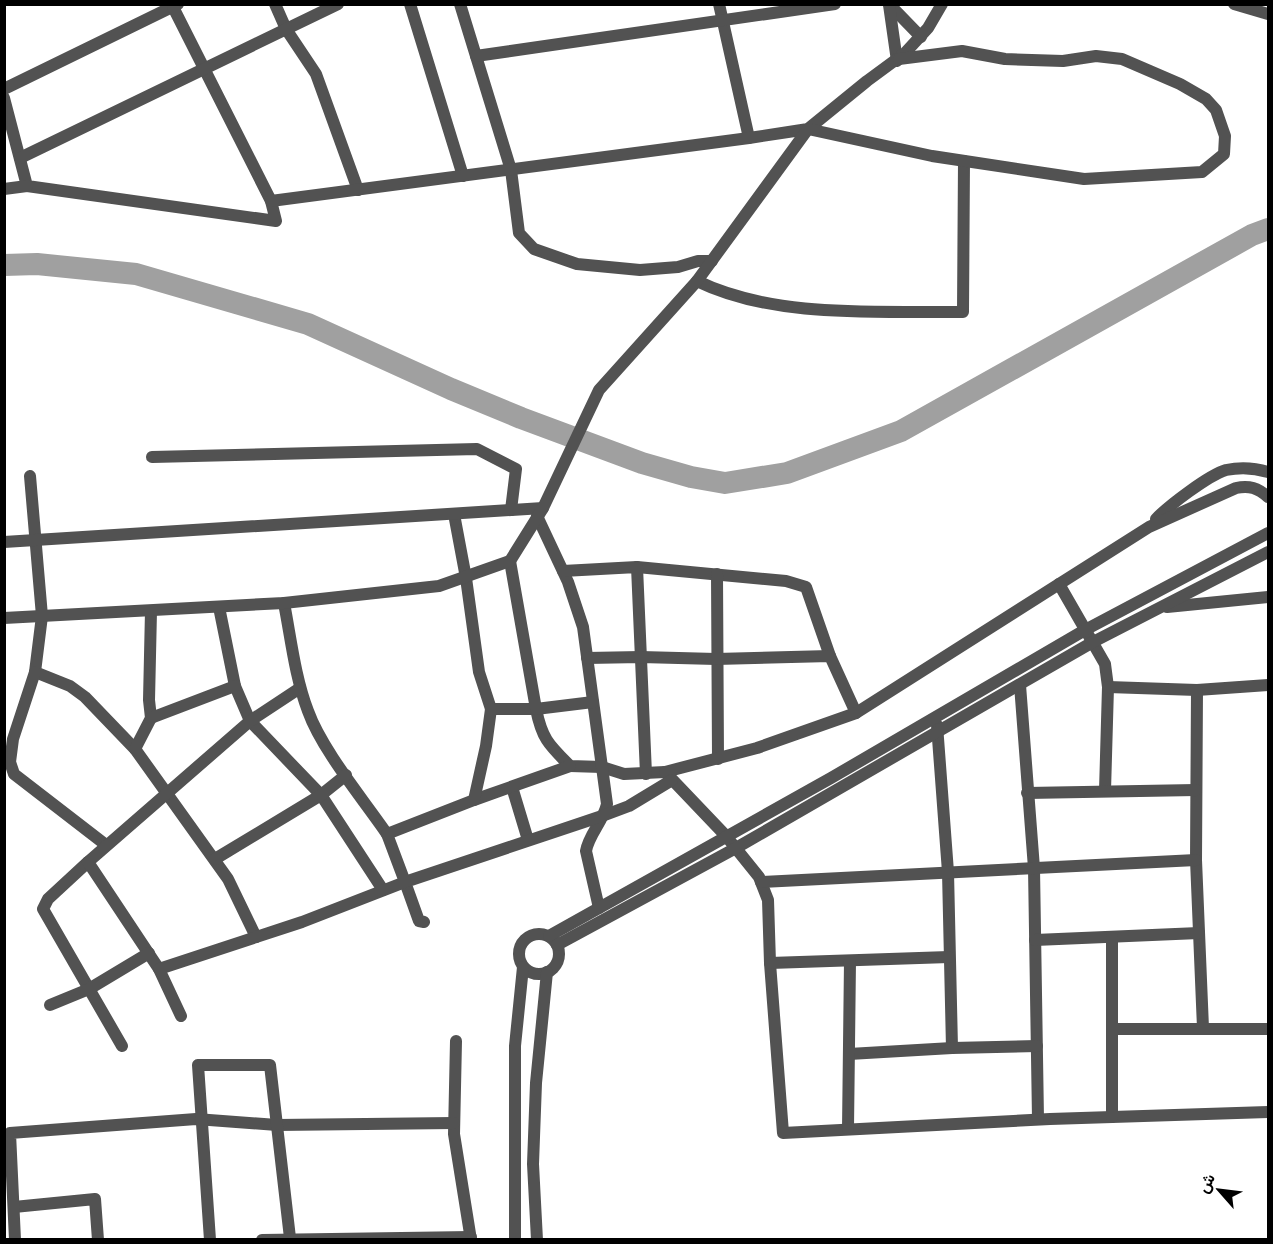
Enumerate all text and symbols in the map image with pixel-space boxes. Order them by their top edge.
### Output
north arrow [1189,1160,1249,1220]
text: ش [1192,1170,1220,1197]

